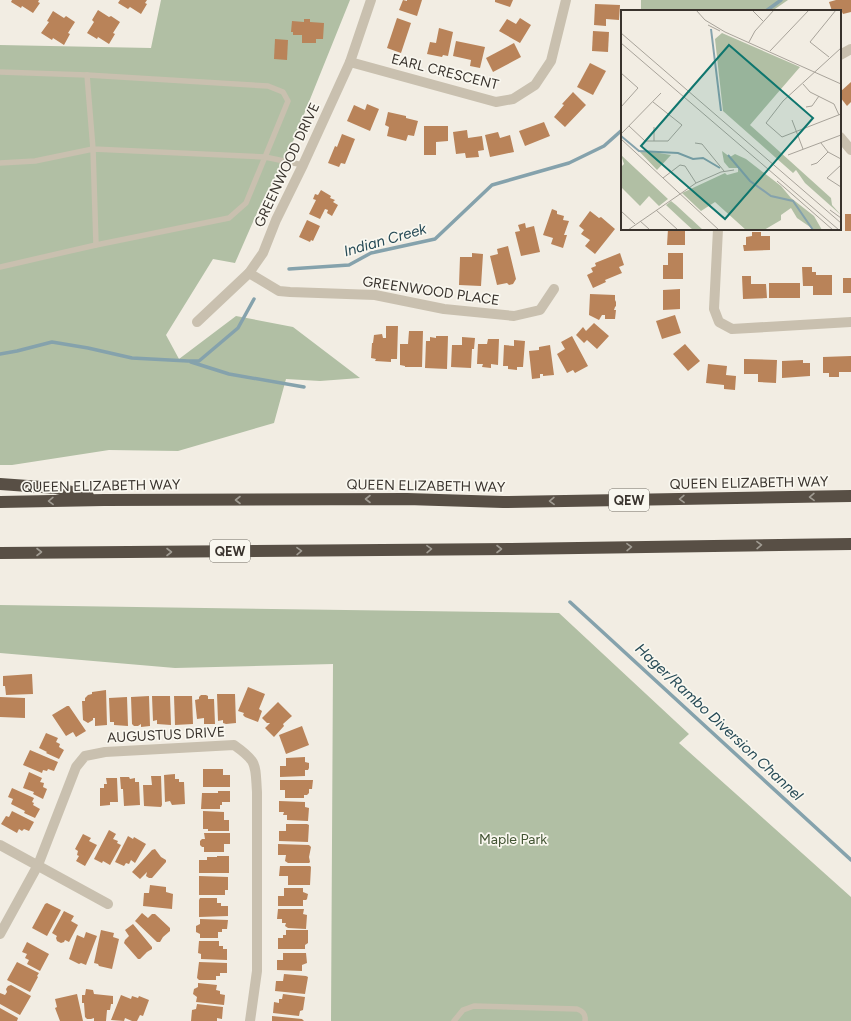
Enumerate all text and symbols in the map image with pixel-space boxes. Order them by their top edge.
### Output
inset map [621,10,841,230]
street label: EARL CRESCENT [390,50,501,94]
street label: GREENWOOD DRIVE [251,100,323,230]
water label: Indian Creek [342,219,429,260]
street label: GREENWOOD PLACE [361,273,501,309]
street label: QUEEN ELIZABETH WAY [669,473,829,493]
street label: QUEEN ELIZABETH WAY [21,476,181,496]
street label: QUEEN ELIZABETH WAY [346,476,506,496]
road number: QEW [609,489,649,511]
one-way arrow [809,493,815,501]
one-way arrow [365,495,371,503]
one-way arrow [679,495,685,503]
one-way arrow [235,496,241,504]
one-way arrow [48,497,54,505]
one-way arrow [549,497,555,505]
road number: QEW [210,540,250,562]
one-way arrow [756,541,762,549]
one-way arrow [626,543,632,551]
one-way arrow [496,544,502,553]
one-way arrow [426,545,432,553]
one-way arrow [296,546,302,555]
one-way arrow [36,548,42,556]
one-way arrow [166,548,172,556]
water label: Hager/Rambo Diversion Channel [631,640,807,805]
street label: AUGUSTUS DRIVE [106,723,226,747]
park label: Maple Park [479,831,547,848]

